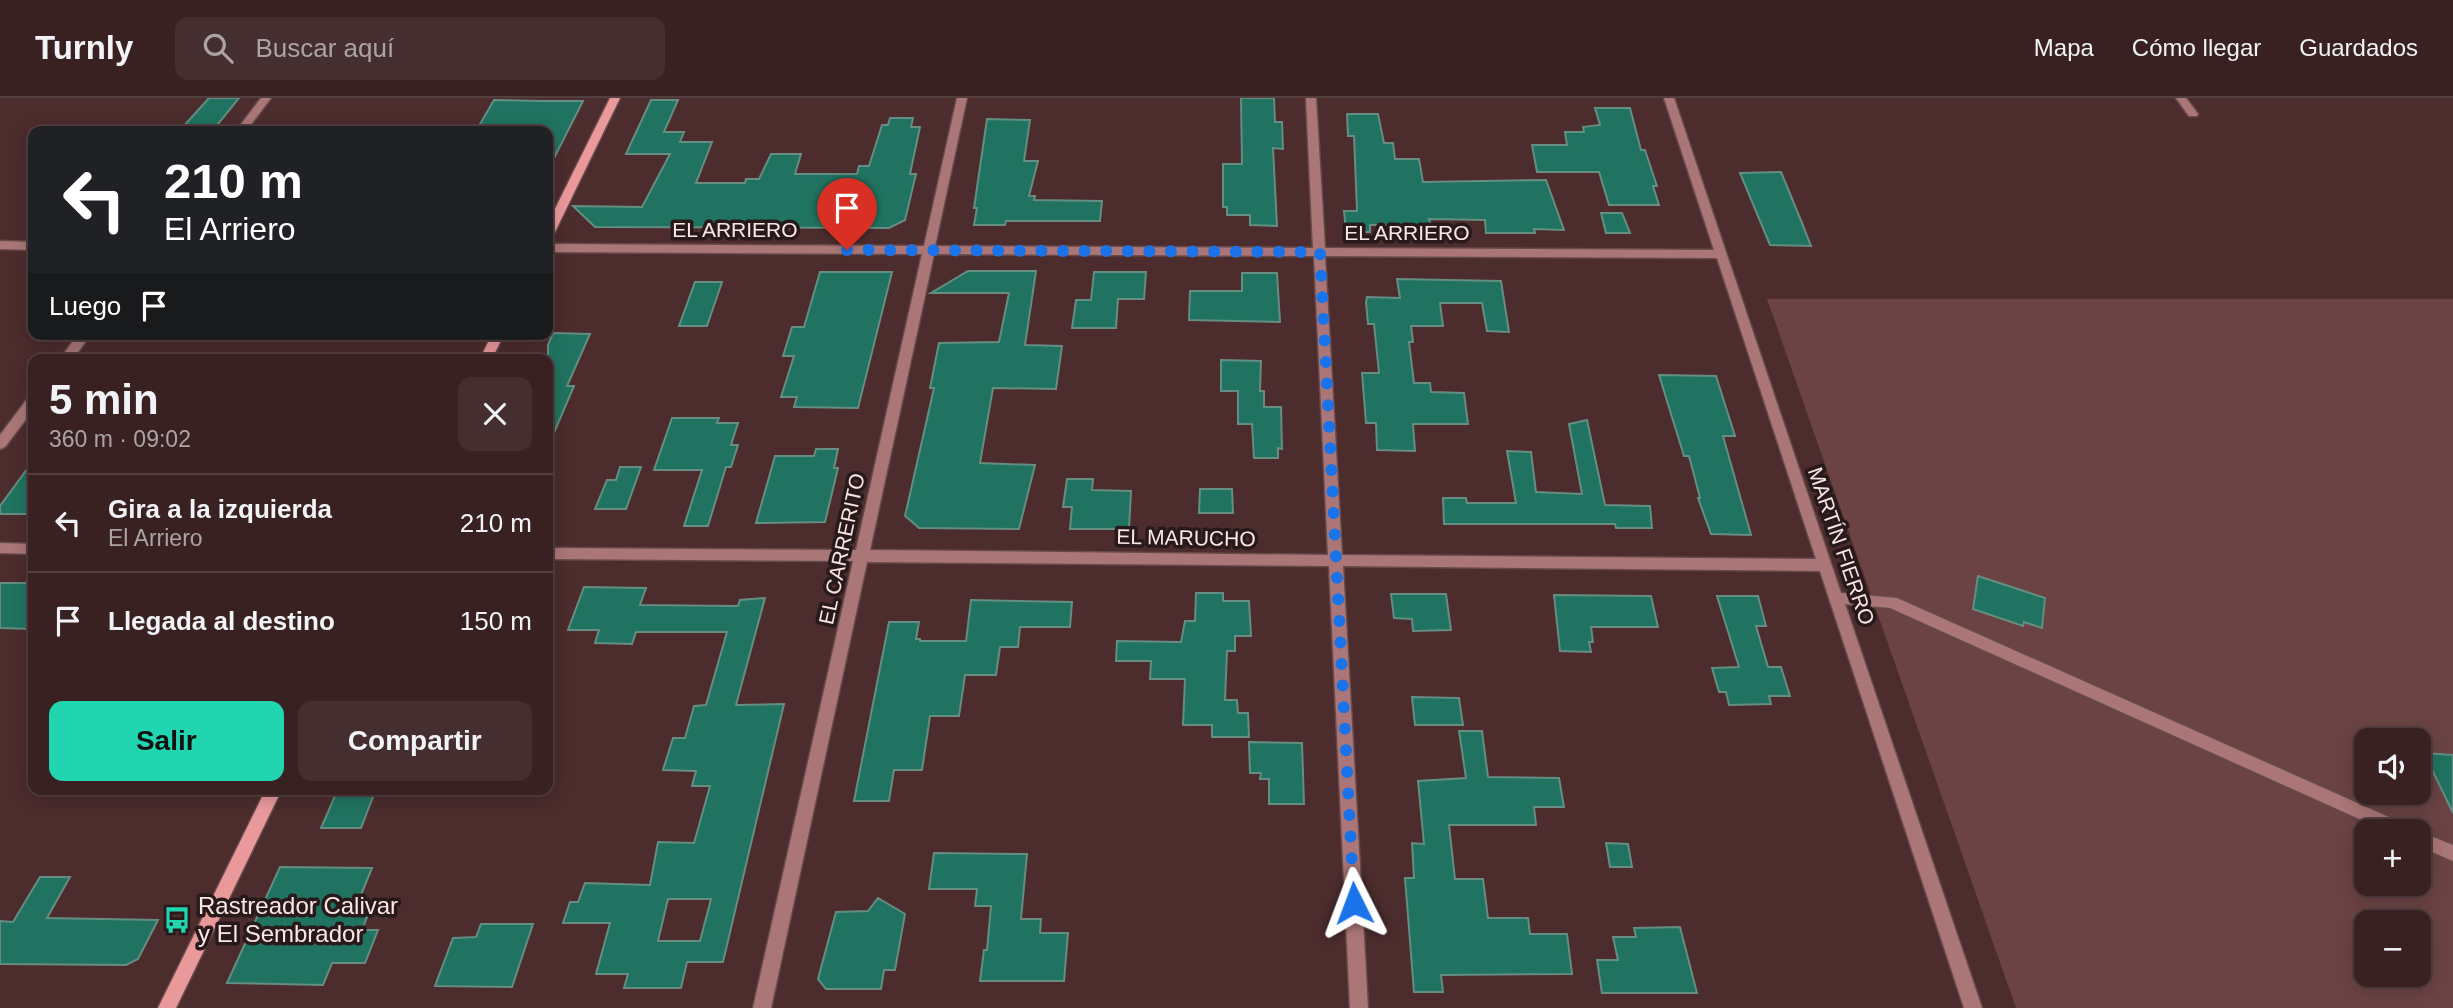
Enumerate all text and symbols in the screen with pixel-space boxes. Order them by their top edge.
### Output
search box [175,17,665,80]
text: Turnly [35,29,133,66]
icon: search [199,29,237,67]
text: Buscar aquí [255,33,394,63]
text: Mapa [2034,34,2094,61]
text: Cómo llegar [2132,34,2261,61]
text: Guardados [2299,34,2418,61]
icon: left [49,154,140,245]
text: 210 m [164,154,303,208]
pin [817,178,877,250]
icon: arrive [828,189,866,227]
text: El Arriero [164,211,296,247]
street label: EL ARRIERO [672,218,798,241]
street label: EL ARRIERO [1344,221,1470,244]
icon: arrive [135,287,173,325]
text: Luego [49,291,121,321]
text: 5 min [49,376,159,423]
button: close [458,377,532,451]
text: 360 m · 09:02 [49,426,191,452]
street label: MARTÍN FIERRO [1804,464,1879,628]
street label: EL CARRERITO [814,471,869,627]
text: Gira a la izquierda [108,494,332,524]
icon: left [49,504,87,542]
text: 210 m [460,508,532,538]
text: El Arriero [108,525,203,551]
street label: EL MARUCHO [1116,525,1256,550]
icon: arrive [49,602,87,640]
text: Llegada al destino [108,606,335,636]
text: 150 m [460,606,532,636]
button: Salir [49,701,284,781]
button: Compartir [298,701,532,781]
map controls [2354,728,2431,987]
button: sound [2354,728,2431,805]
button: + [2354,819,2431,896]
position arrow [1317,866,1391,940]
place label: Rastreador Calivar y El Sembrador [198,892,398,947]
bus stop icon: Rastreador Calivar y El Sembrador [162,905,192,935]
button: − [2354,910,2431,987]

